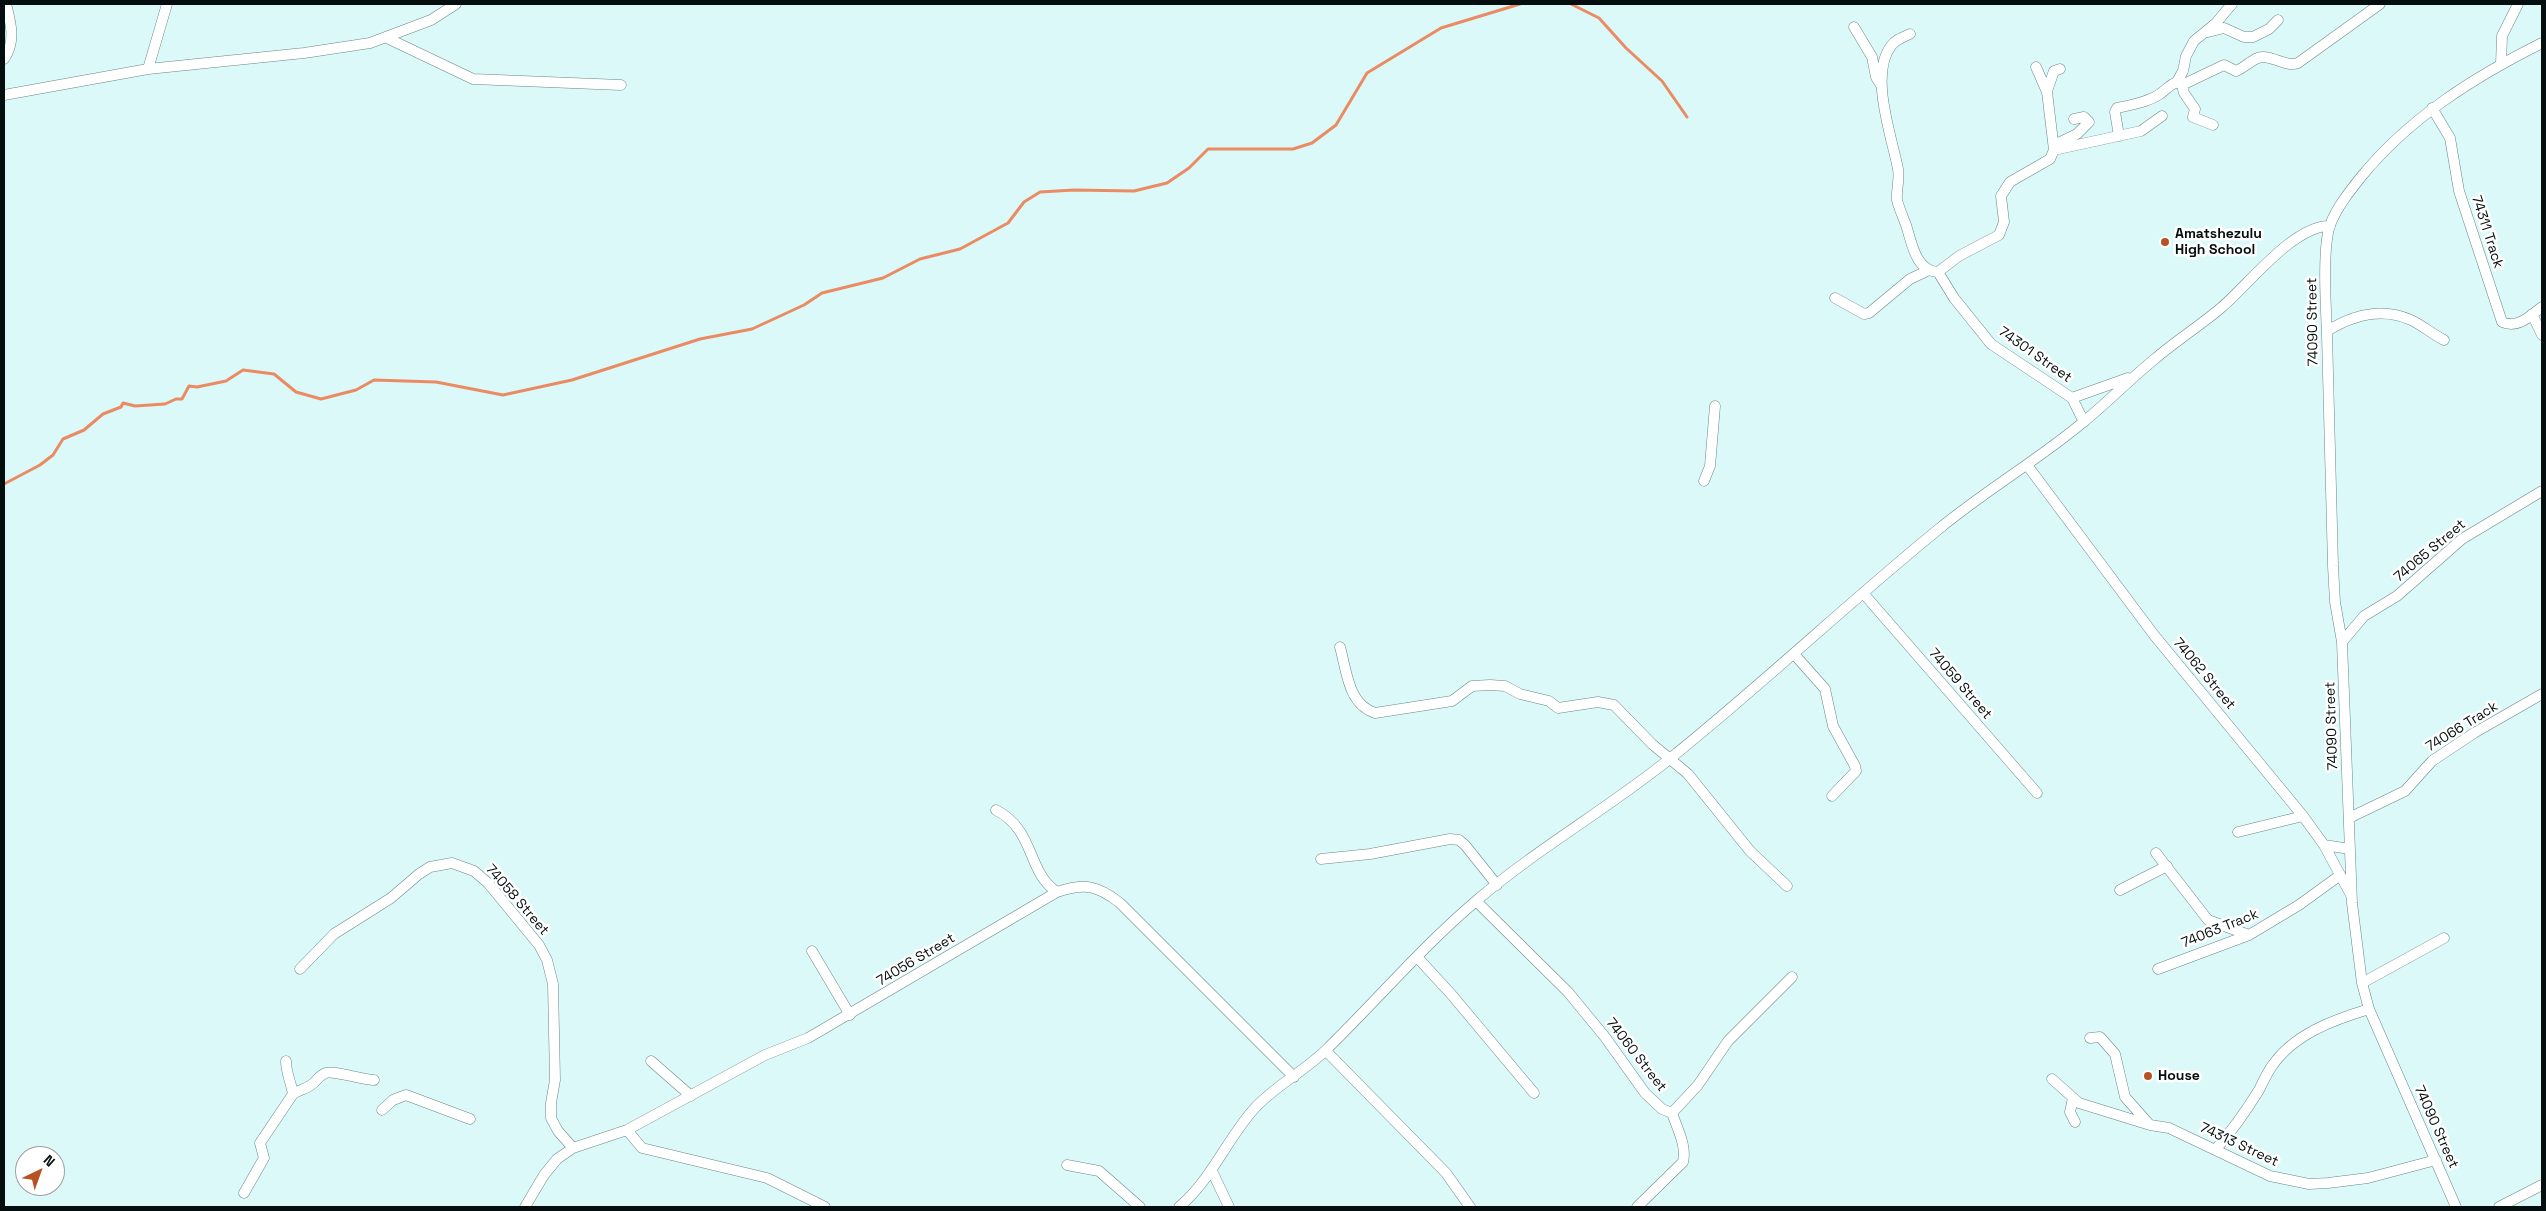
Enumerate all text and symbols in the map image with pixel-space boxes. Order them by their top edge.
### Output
street label: 74311 Track [2467,194,2507,270]
place label: Amatshezulu High School [2175,226,2262,258]
marker: Amatshezulu High School [2159,236,2171,248]
street label: 74090 Street [2304,277,2322,367]
street label: 74301 Street [1995,324,2075,386]
street label: 74065 Street [2391,516,2469,586]
street label: 74062 Street [2169,635,2239,713]
street label: 74059 Street [1925,645,1995,723]
street label: 74090 Street [2322,681,2342,771]
street label: 74066 Track [2423,698,2501,756]
street label: 74058 Street [482,861,552,939]
street label: 74063 Track [2179,906,2261,952]
street label: 74056 Street [874,930,958,990]
street label: 74060 Street [1602,1015,1670,1095]
place label: House [2158,1068,2200,1084]
marker: House [2142,1070,2154,1082]
street label: 74090 Street [2410,1083,2462,1171]
street label: 74313 Street [2197,1119,2281,1171]
north arrow [15,1146,65,1196]
text: N [40,1151,59,1170]

